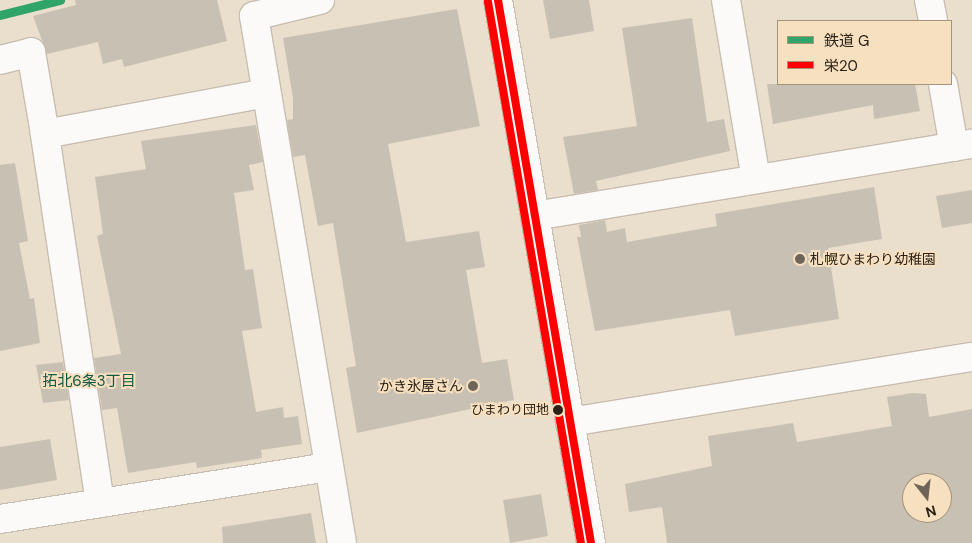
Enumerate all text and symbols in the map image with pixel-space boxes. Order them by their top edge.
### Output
legend [777,20,952,85]
text: 鉄道 G [824,31,869,51]
text: 栄20 [824,56,858,76]
place label: 札幌ひまわり幼稚園 [810,251,936,267]
marker: 札幌ひまわり幼稚園 [794,253,806,265]
district label: 拓北6条3丁目 [42,373,136,391]
place label: かき氷屋さん [379,378,463,394]
marker: かき氷屋さん [467,380,479,392]
place label: ひまわり団地 [471,402,549,418]
marker: ひまわり団地 [553,405,563,415]
north arrow [902,473,952,523]
text: N [923,501,938,522]

